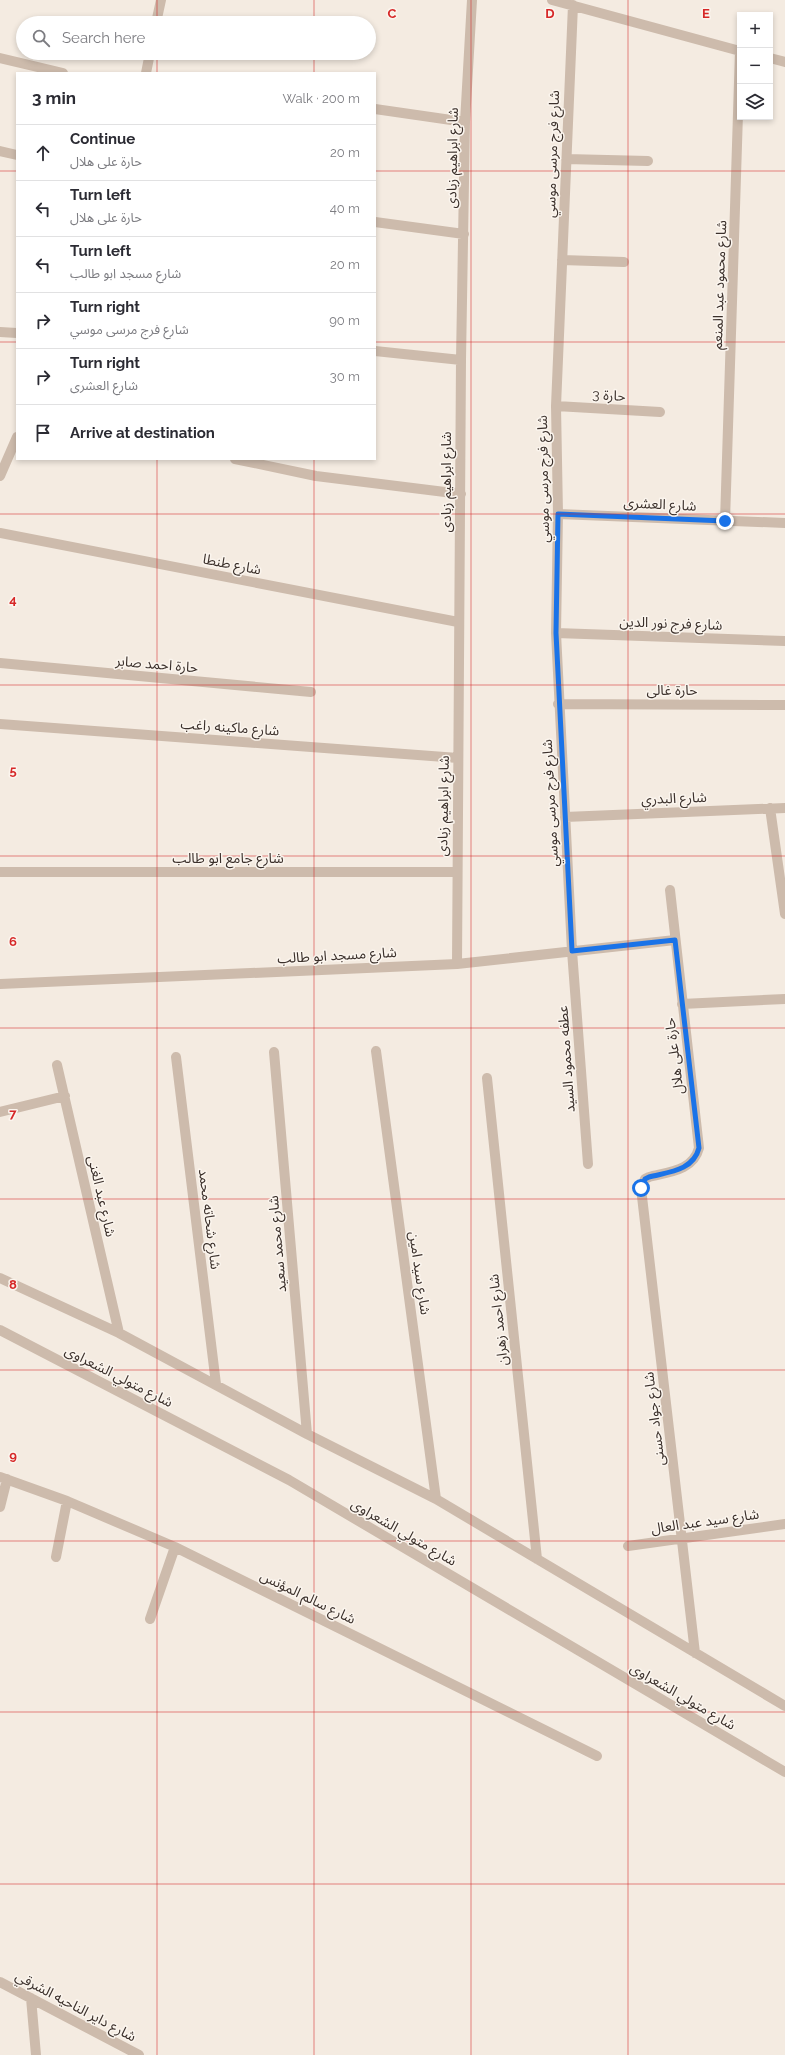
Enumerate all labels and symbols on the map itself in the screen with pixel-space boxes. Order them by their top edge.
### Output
text: C [388,6,397,21]
text: D [545,6,555,21]
text: E [702,6,710,21]
street label: شارع فرج مرسى موسي [542,90,565,218]
street label: شارع ابراهيم زبادى [443,107,464,209]
street label: شارع محمود عبد المنعم [709,220,732,350]
street label: حارة 3 [592,386,626,405]
street label: شارع فرج مرسى موسي [534,415,555,543]
street label: شارع ابراهيم زبادى [438,431,457,533]
street label: شارع العشرى [623,494,697,517]
route end [716,512,734,530]
street label: شارع طنطا [201,551,263,580]
text: 4 [9,592,17,607]
street label: شارع فرج نور الدين [619,613,723,636]
street label: حارة احمد صابر [114,652,199,677]
street label: حارة غالى [646,682,698,699]
street label: شارع ماكينه راغب [180,716,280,741]
street label: شارع فرج مرسى موسي [539,739,565,867]
street label: شارع ابراهيم زبادى [434,755,455,857]
text: 5 [9,763,17,778]
street label: شارع البدري [641,789,707,810]
street label: شارع جامع ابو طالب [172,850,284,869]
text: 6 [9,934,17,949]
street label: شارع مسجد ابو طالب [277,944,397,969]
street label: عطفه محمود السيد [554,1005,579,1113]
street label: حارة على هلال [661,1016,688,1095]
text: 7 [9,1106,17,1121]
street label: شارع عبد الغنى [82,1154,119,1239]
street label: شارع شحاته محمد [193,1168,224,1271]
route start [632,1179,650,1197]
street label: شارع محمد سعيد [265,1195,292,1293]
street label: شارع سيد امين [403,1230,434,1316]
street label: شارع احمد زهران [485,1273,514,1367]
text: 8 [9,1277,17,1292]
street label: شارع متولي الشعراوى [61,1342,176,1413]
street label: شارع جواد حسنى [640,1371,671,1467]
text: 9 [9,1448,17,1463]
street label: شارع متولي الشعراوى [347,1495,460,1572]
street label: شارع سيد عبد العال [650,1505,761,1539]
street label: شارع سالم المؤنس [256,1567,358,1630]
street label: شارع متولي الشعراوى [626,1659,739,1736]
street label: شارع داير الناحيه الشرقي [11,1967,139,2047]

